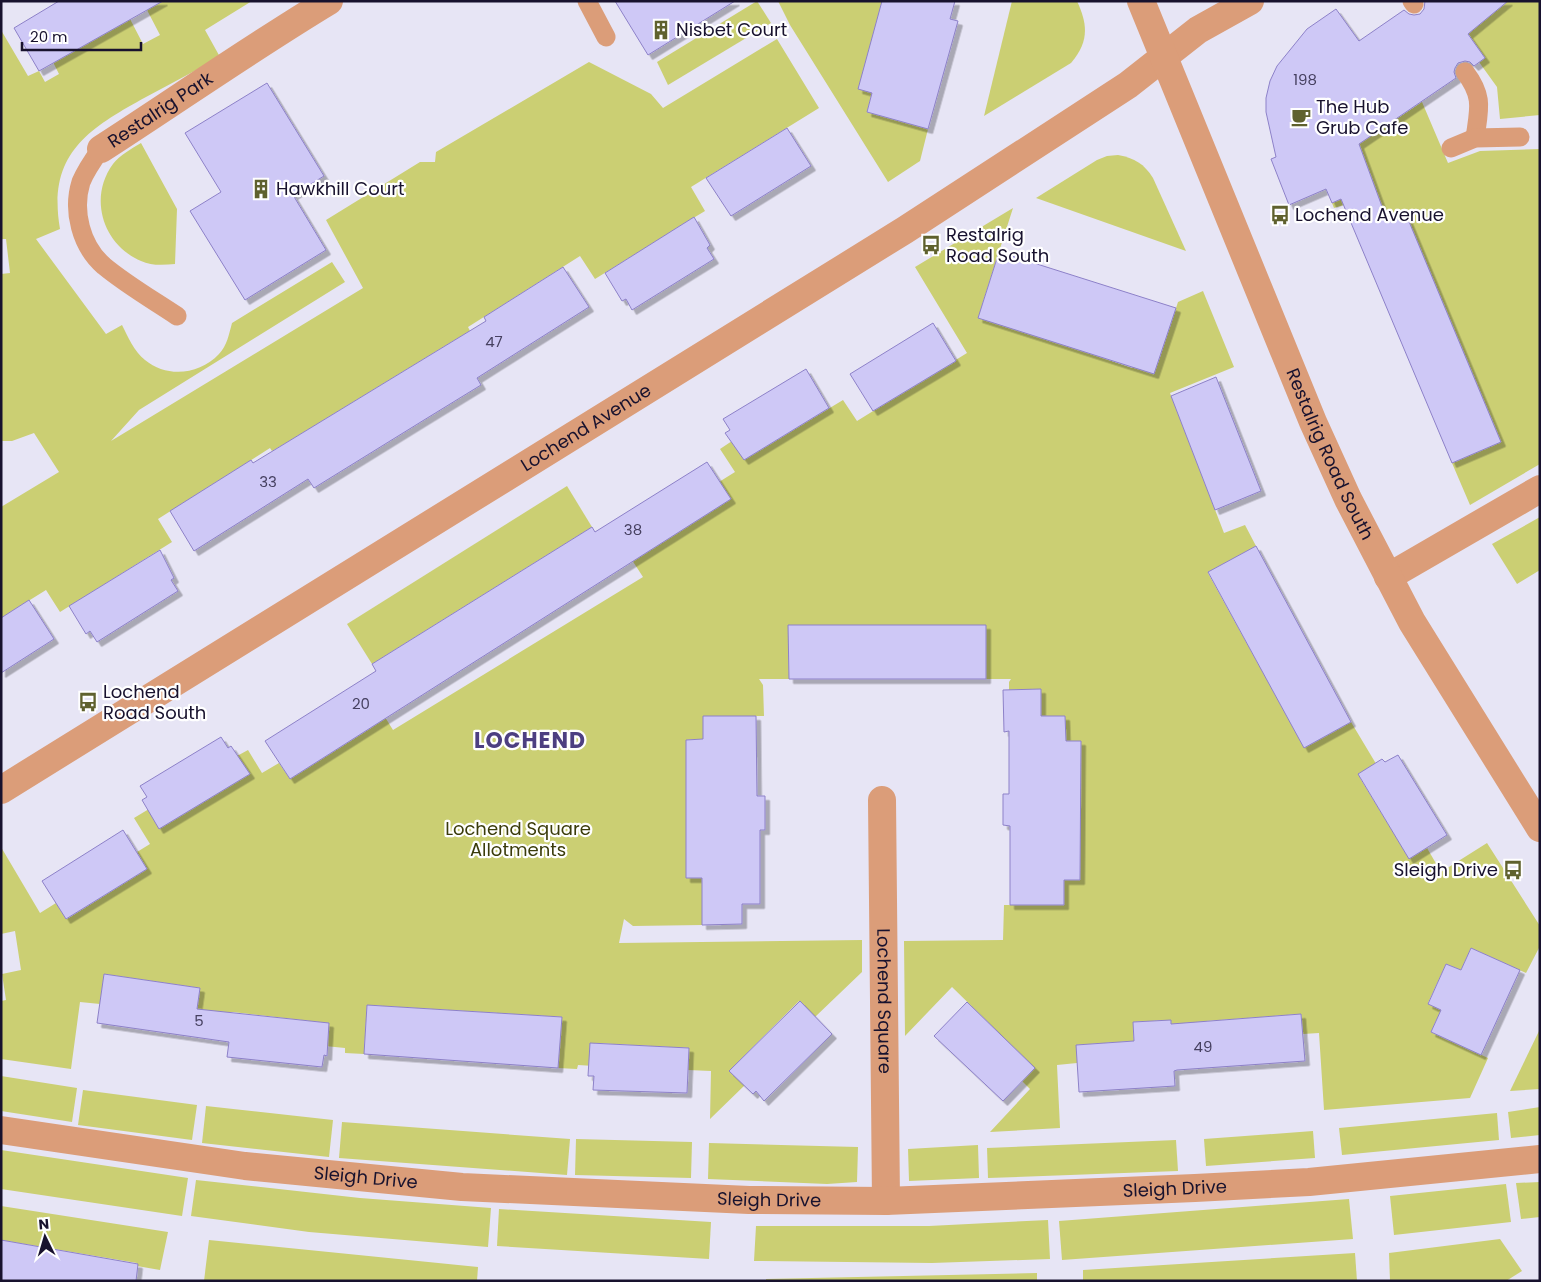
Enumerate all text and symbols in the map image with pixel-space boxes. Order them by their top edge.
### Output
place label: Nisbet Court [676,17,787,42]
building icon: Nisbet Court [650,19,672,41]
scale bar [22,20,141,52]
text: 20 m [30,26,68,47]
street label: Restalrig Park [103,65,218,153]
house number: 198 [1293,69,1317,90]
place label: The Hub Grub Cafe [1316,94,1408,140]
cafe icon: The Hub Grub Cafe [1290,106,1312,128]
place label: Hawkhill Court [276,176,404,201]
building icon: Hawkhill Court [250,178,272,200]
place label: Lochend Avenue [1295,202,1444,227]
bus stop icon: Lochend Avenue [1269,204,1291,226]
place label: Restalrig Road South [946,222,1049,268]
bus stop icon: Restalrig Road South [920,234,942,256]
house number: 47 [485,331,503,352]
street label: Restalrig Road South [1280,364,1380,544]
street label: Lochend Avenue [516,377,656,477]
house number: 33 [259,471,277,492]
house number: 38 [624,519,642,540]
place label: Lochend Road South [103,679,206,725]
bus stop icon: Lochend Road South [77,691,99,713]
house number: 20 [352,693,370,714]
district label: LOCHEND [474,725,586,756]
park label: Lochend Square Allotments [445,816,591,862]
place label: Sleigh Drive [1394,857,1498,882]
bus stop icon: Sleigh Drive [1502,859,1524,881]
street label: Lochend Square [871,928,898,1074]
house number: 5 [194,1010,204,1031]
house number: 49 [1194,1036,1212,1057]
street label: Sleigh Drive [313,1160,419,1195]
street label: Sleigh Drive [1122,1173,1228,1203]
street label: Sleigh Drive [716,1186,821,1213]
north arrow [20,1212,70,1262]
text: N [38,1214,50,1234]

